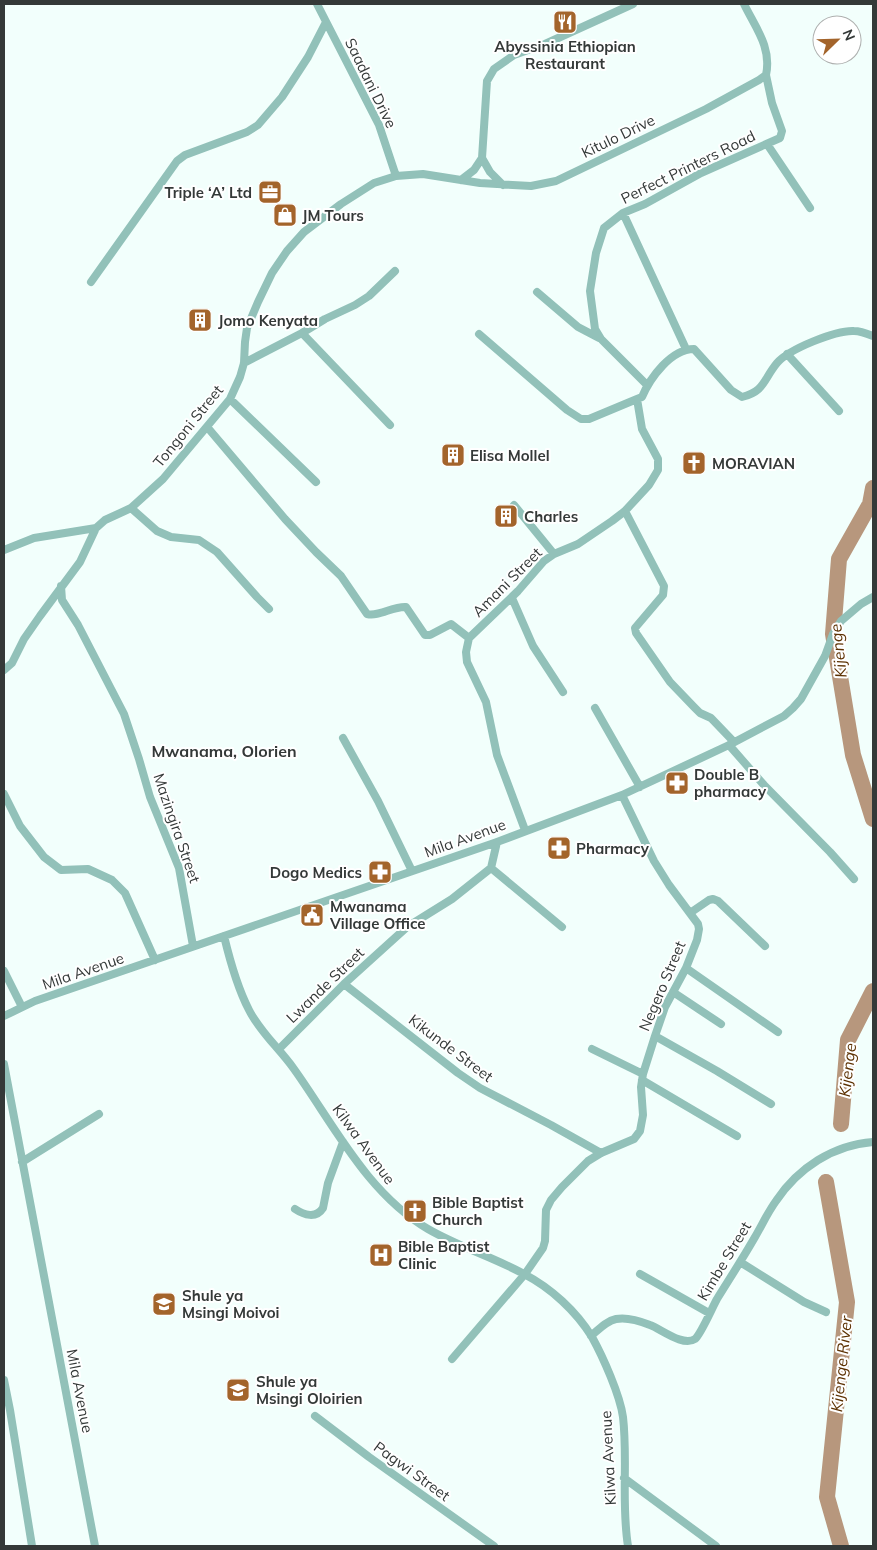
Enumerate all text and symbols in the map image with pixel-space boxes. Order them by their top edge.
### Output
restaurant icon: Abyssinia Ethiopian Restaurant [552,9,578,35]
north arrow [812,15,862,65]
text: N [839,27,859,43]
street label: Saadani Drive [341,35,401,131]
place label: Abyssinia Ethiopian Restaurant [494,37,636,73]
street label: Kitulo Drive [578,110,658,162]
street label: Perfect Printers Road [618,126,758,208]
office icon: Triple ‘A’ Ltd [257,179,283,205]
place label: Triple ‘A’ Ltd [165,183,252,202]
shop icon: JM Tours [272,202,298,228]
place label: JM Tours [302,206,364,225]
building icon: Jomo Kenyata [187,307,213,333]
place label: Jomo Kenyata [218,311,318,330]
street label: Tongoni Street [149,381,227,471]
building icon: Elisa Mollel [440,442,466,468]
place label: Elisa Mollel [470,446,550,465]
church icon: MORAVIAN [681,450,707,476]
place label: MORAVIAN [712,454,795,473]
building icon: Charles [493,503,519,529]
place label: Charles [524,507,578,526]
street label: Amani Street [468,543,546,621]
water label: Kijenge [825,623,851,679]
district label: Mwanama, Olorien [151,741,297,761]
place label: Double B pharmacy [694,765,767,801]
pharmacy icon: Double B pharmacy [664,770,690,796]
street label: Mazingira Street [149,771,205,885]
street label: Mila Avenue [422,815,508,861]
pharmacy icon: Pharmacy [546,835,572,861]
place label: Pharmacy [576,839,650,858]
pharmacy icon: Dogo Medics [367,859,393,885]
place label: Dogo Medics [270,863,362,882]
place label: Mwanama Village Office [329,897,426,933]
public building icon: Mwanama Village Office [299,902,325,928]
street label: Negero Street [635,938,689,1034]
street label: Lwande Street [282,943,368,1027]
street label: Mila Avenue [40,948,126,994]
street label: Kikunde Street [405,1010,497,1086]
water label: Kijenge [834,1042,860,1098]
street label: Kilwa Avenue [328,1100,400,1188]
place label: Bible Baptist Church [432,1193,524,1229]
church icon: Bible Baptist Church [402,1198,428,1224]
street label: Kimbe Street [693,1218,755,1304]
place label: Bible Baptist Clinic [398,1237,490,1273]
hospital icon: Bible Baptist Clinic [368,1242,394,1268]
place label: Shule ya Msingi Moivoi [182,1286,280,1322]
school or university icon: Shule ya Msingi Moivoi [151,1291,177,1317]
water label: Kijenge River [826,1314,856,1413]
street label: Mila Avenue [63,1347,97,1435]
place label: Shule ya Msingi Oloirien [256,1372,362,1408]
school or university icon: Shule ya Msingi Oloirien [225,1377,251,1403]
street label: Kilwa Avenue [596,1410,620,1506]
street label: Pagwi Street [370,1437,454,1505]

